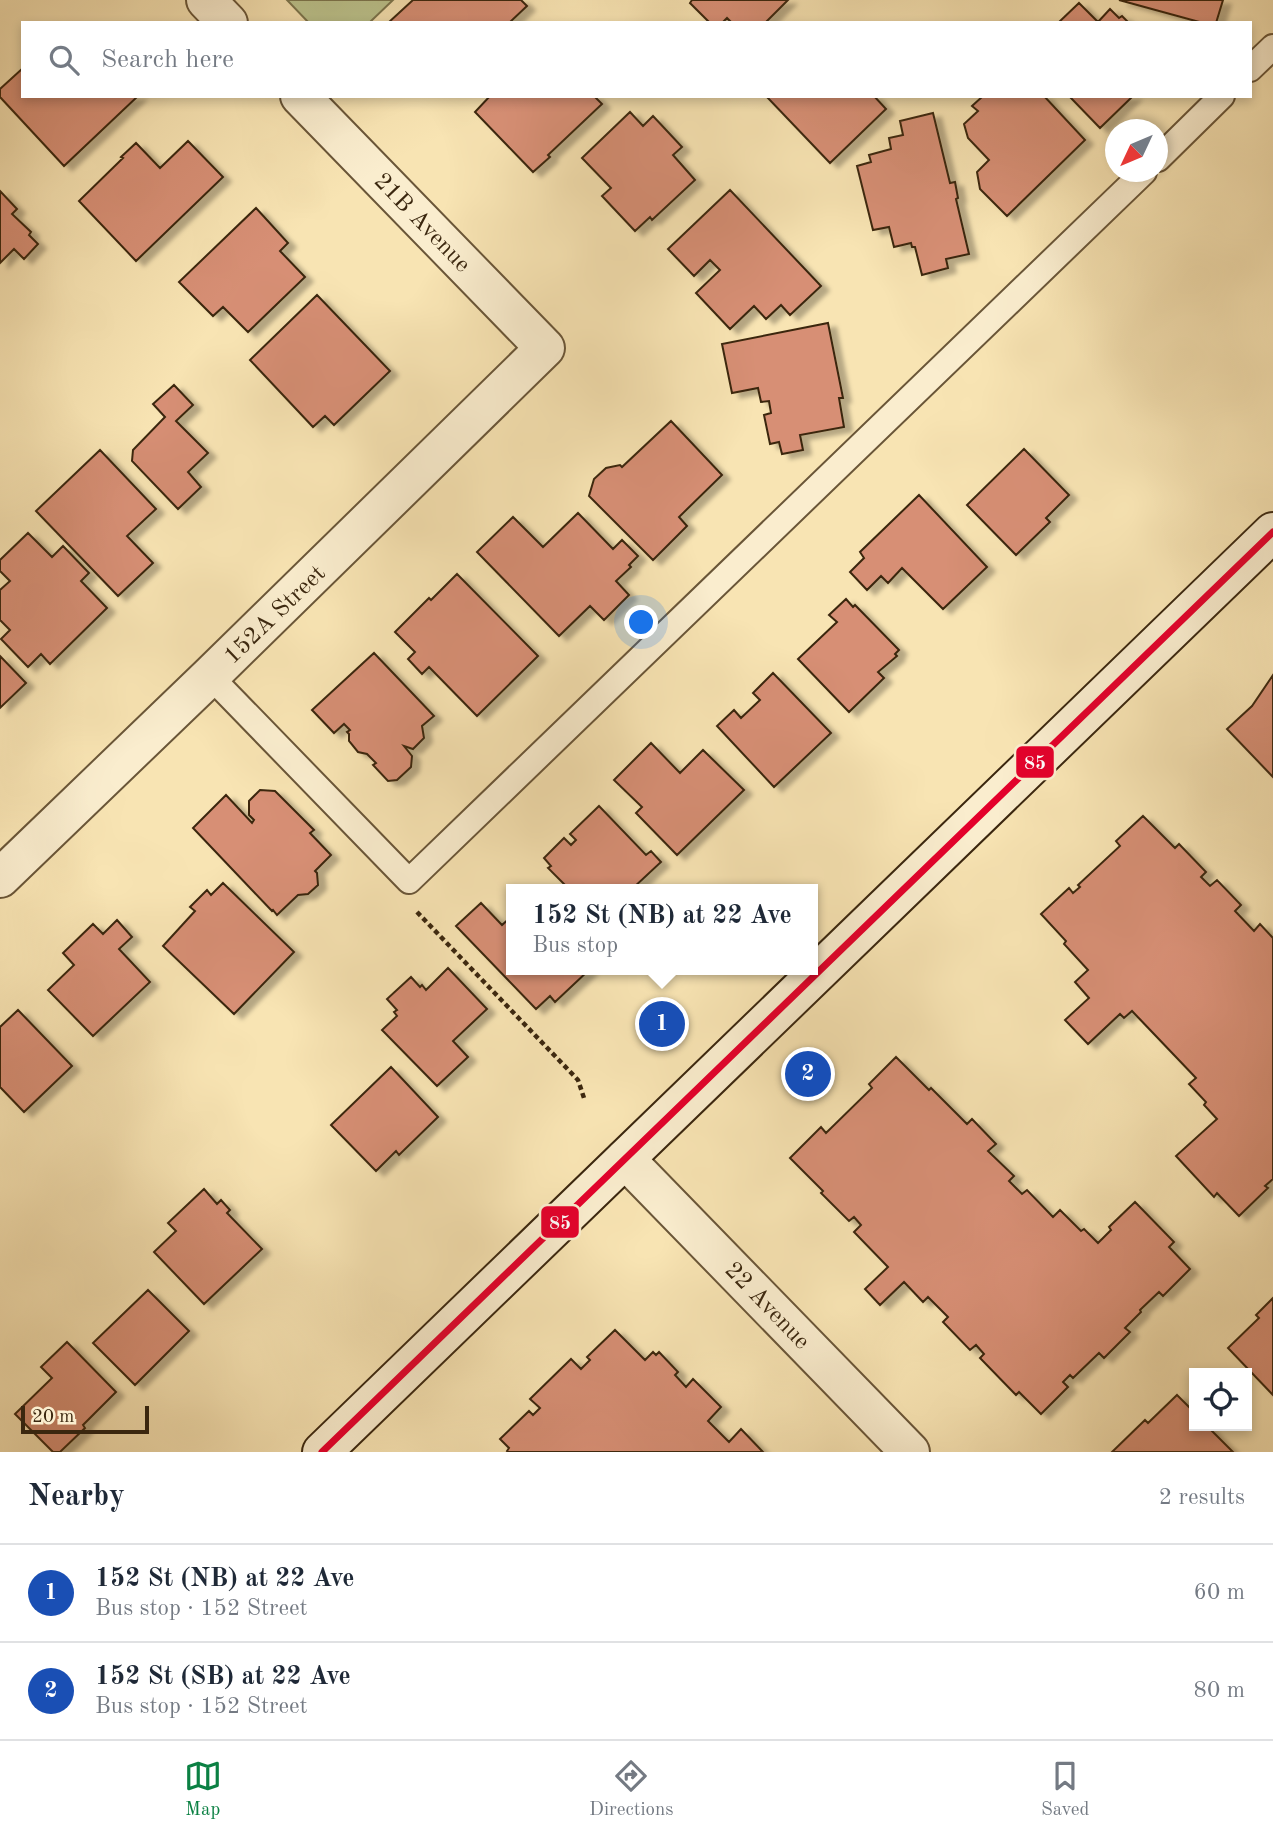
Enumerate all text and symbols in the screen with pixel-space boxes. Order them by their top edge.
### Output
search box [21,21,1252,98]
icon: search [45,41,83,79]
text: Search here [101,47,234,73]
north arrow [1105,119,1168,182]
street label: 21B Avenue [369,169,474,278]
street label: 152A Street [220,562,331,669]
your location [624,605,658,639]
line badge: 85 [1015,745,1055,779]
text: 85 [1024,755,1046,774]
popup [506,884,818,975]
text: 152 St (NB) at 22 Ave [532,903,792,929]
text: Bus stop [532,934,618,957]
pin: 1 [639,998,685,1050]
pin: 2 [785,1048,831,1100]
line badge: 85 [540,1205,580,1239]
text: 85 [549,1215,571,1234]
street label: 22 Avenue [719,1258,814,1355]
map controls [1189,1368,1252,1431]
button: locate [1189,1368,1252,1431]
scale bar [21,1403,149,1435]
text: 20 m [32,1408,74,1427]
text: Nearby [28,1482,125,1512]
text: 2 results [1159,1486,1245,1509]
text: 152 St (NB) at 22 Ave [95,1566,355,1592]
text: 1 [44,1581,58,1604]
text: 60 m [1194,1581,1245,1604]
text: Bus stop · 152 Street [95,1597,308,1620]
text: 152 St (SB) at 22 Ave [95,1664,351,1690]
text: 2 [44,1679,58,1702]
text: 80 m [1194,1679,1245,1702]
text: Bus stop · 152 Street [95,1695,308,1718]
tab: Map [184,1757,222,1822]
tab: Directions [589,1757,674,1822]
tab: Saved [1041,1757,1089,1822]

